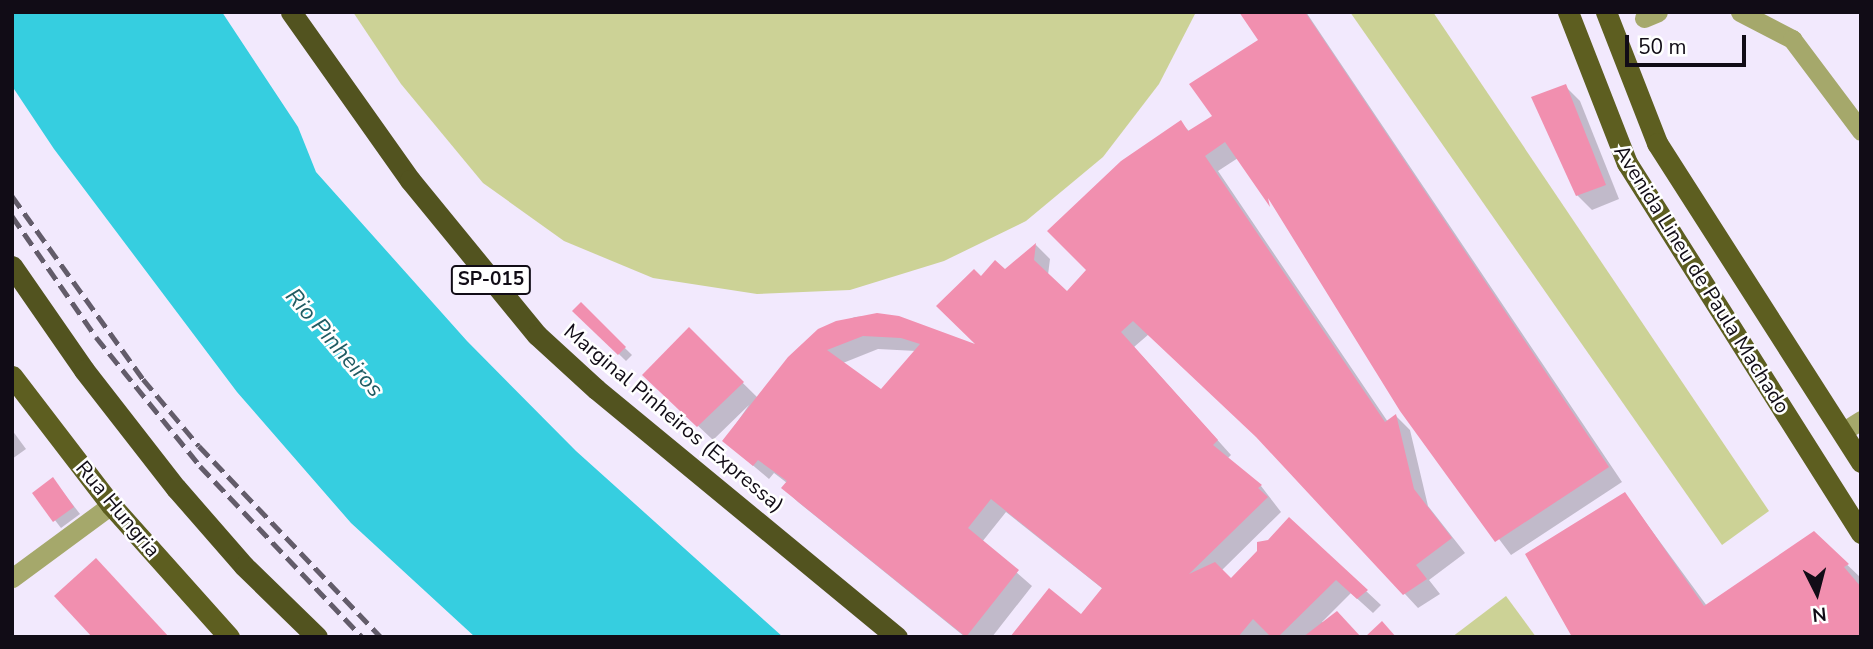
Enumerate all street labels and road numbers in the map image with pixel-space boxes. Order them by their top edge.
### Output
street label: Avenida Lineu de Paula Machado [1609,140,1795,418]
road number: SP-015 [451,264,531,296]
street label: Marginal Pinheiros (Expressa) [559,318,789,518]
street label: Rua Hungria [70,456,166,562]

